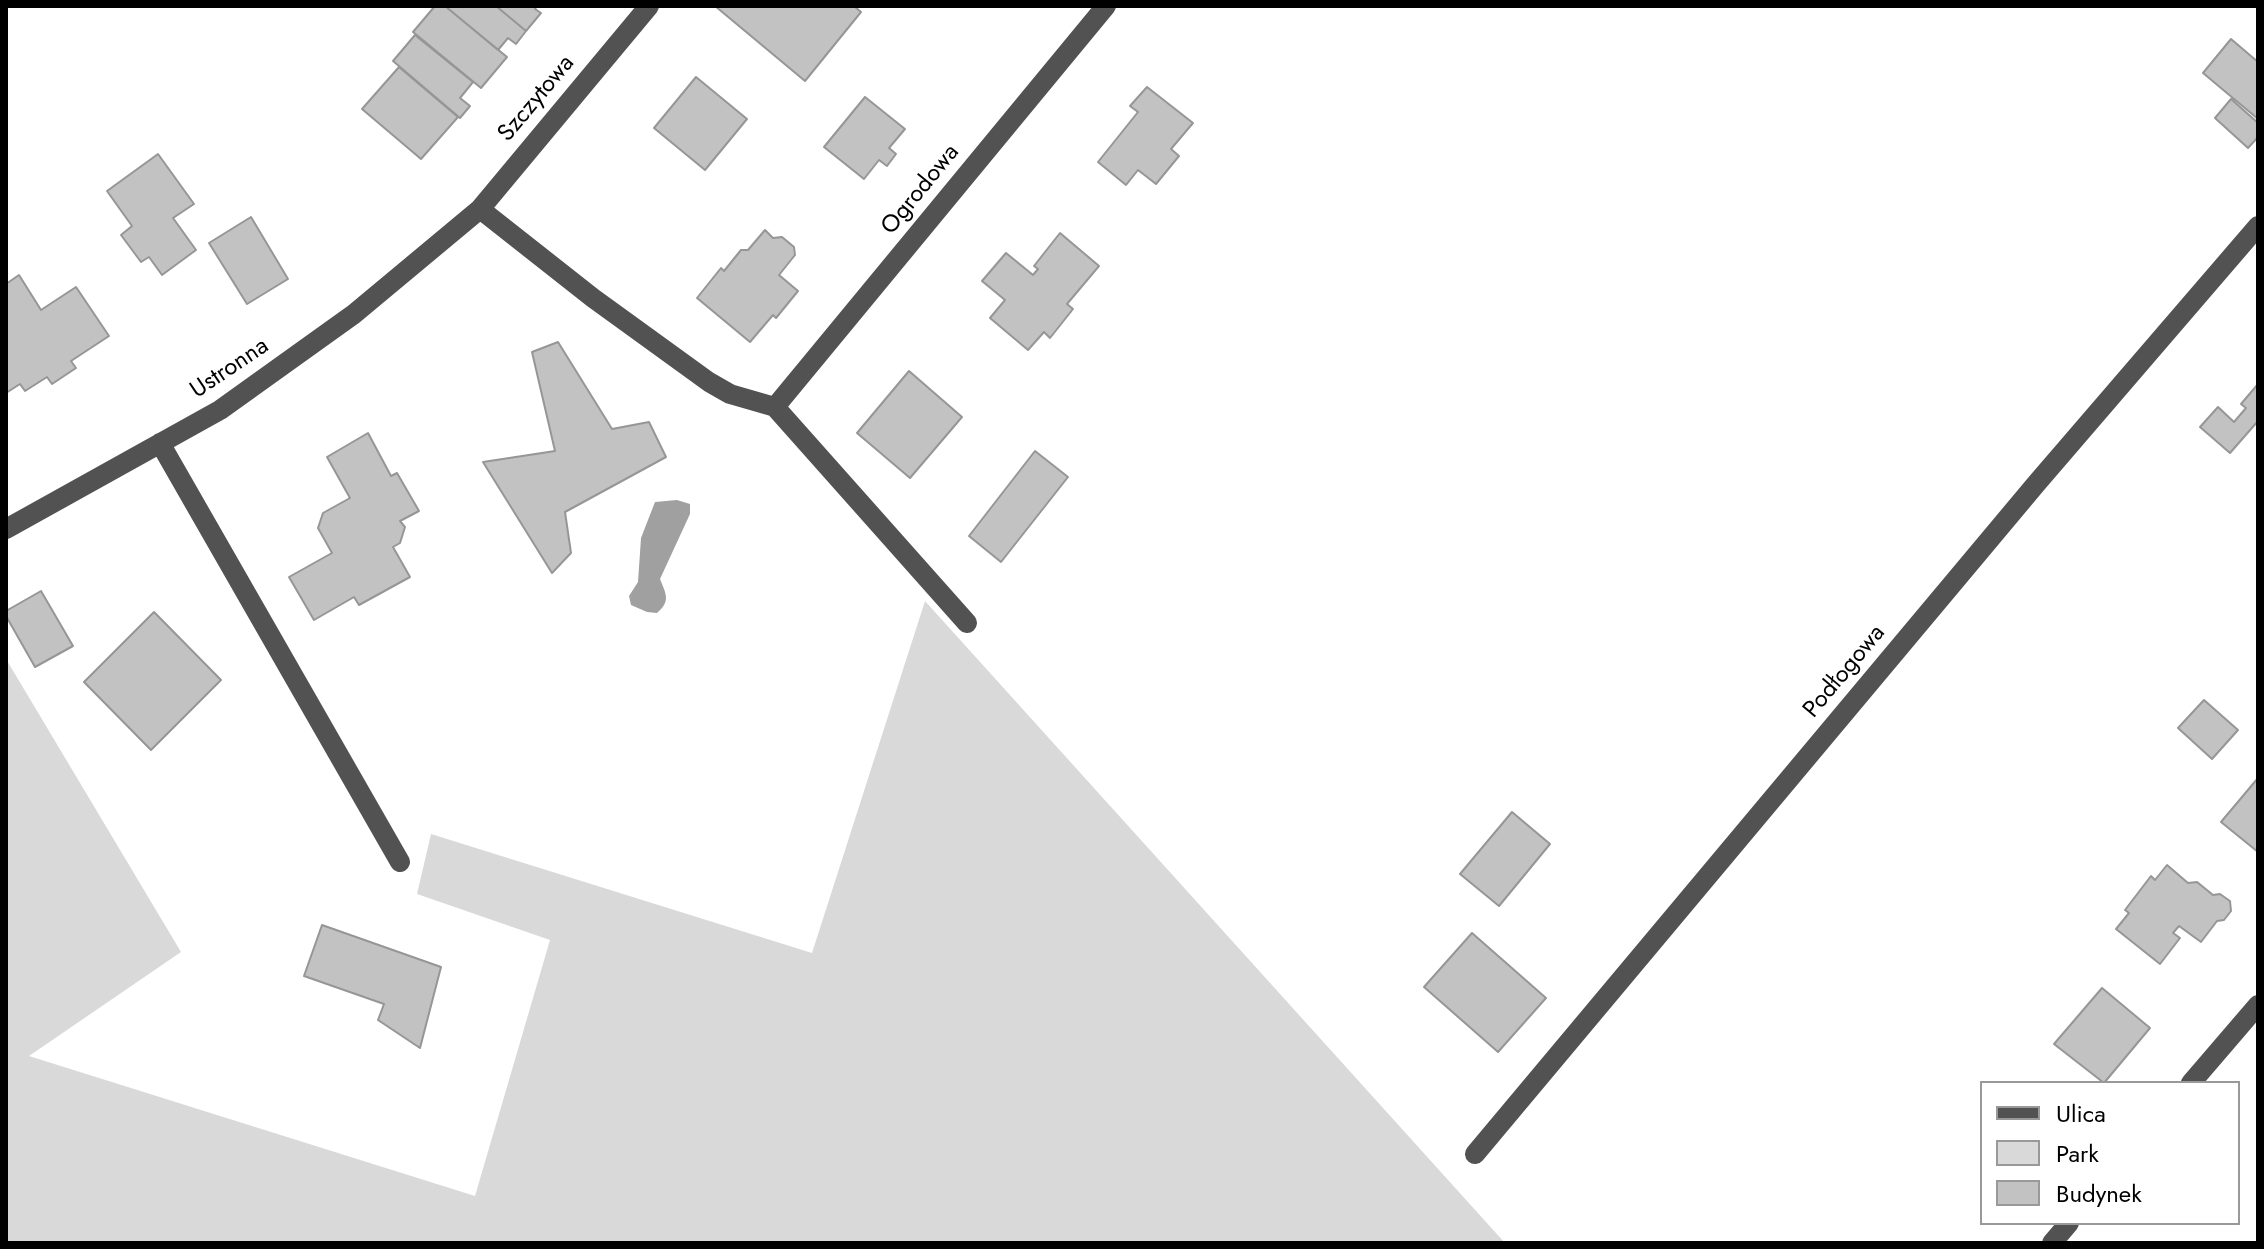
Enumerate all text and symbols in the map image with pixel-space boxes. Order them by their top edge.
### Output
street label: Szczytowa [493,50,581,148]
street label: Ogrodowa [876,139,966,241]
street label: Ustronna [185,332,275,406]
street label: Podłogowa [1798,620,1892,724]
legend [1980,1081,2240,1225]
text: Ulica [2056,1096,2106,1131]
text: Park [2056,1136,2099,1171]
text: Budynek [2056,1176,2142,1211]

